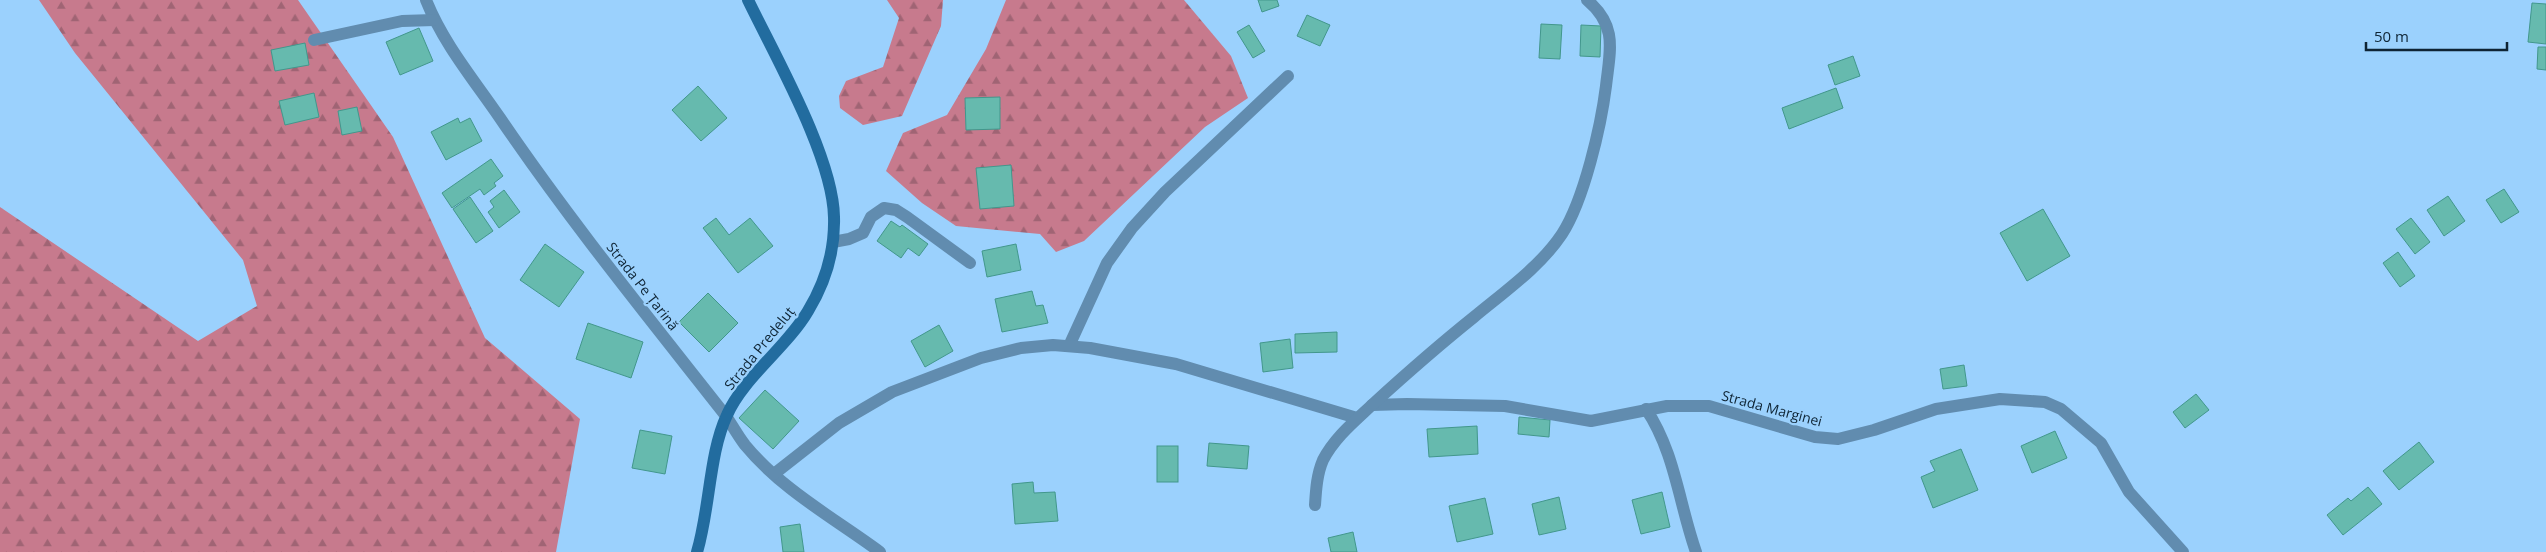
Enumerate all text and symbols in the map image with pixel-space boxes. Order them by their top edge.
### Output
scale bar [2366,20,2507,52]
text: 50 m [2374,26,2409,46]
street label: Strada Pe Țarină [603,238,683,334]
street label: Strada Predeluț [720,303,798,393]
street label: Strada Marginei [1720,385,1824,431]

